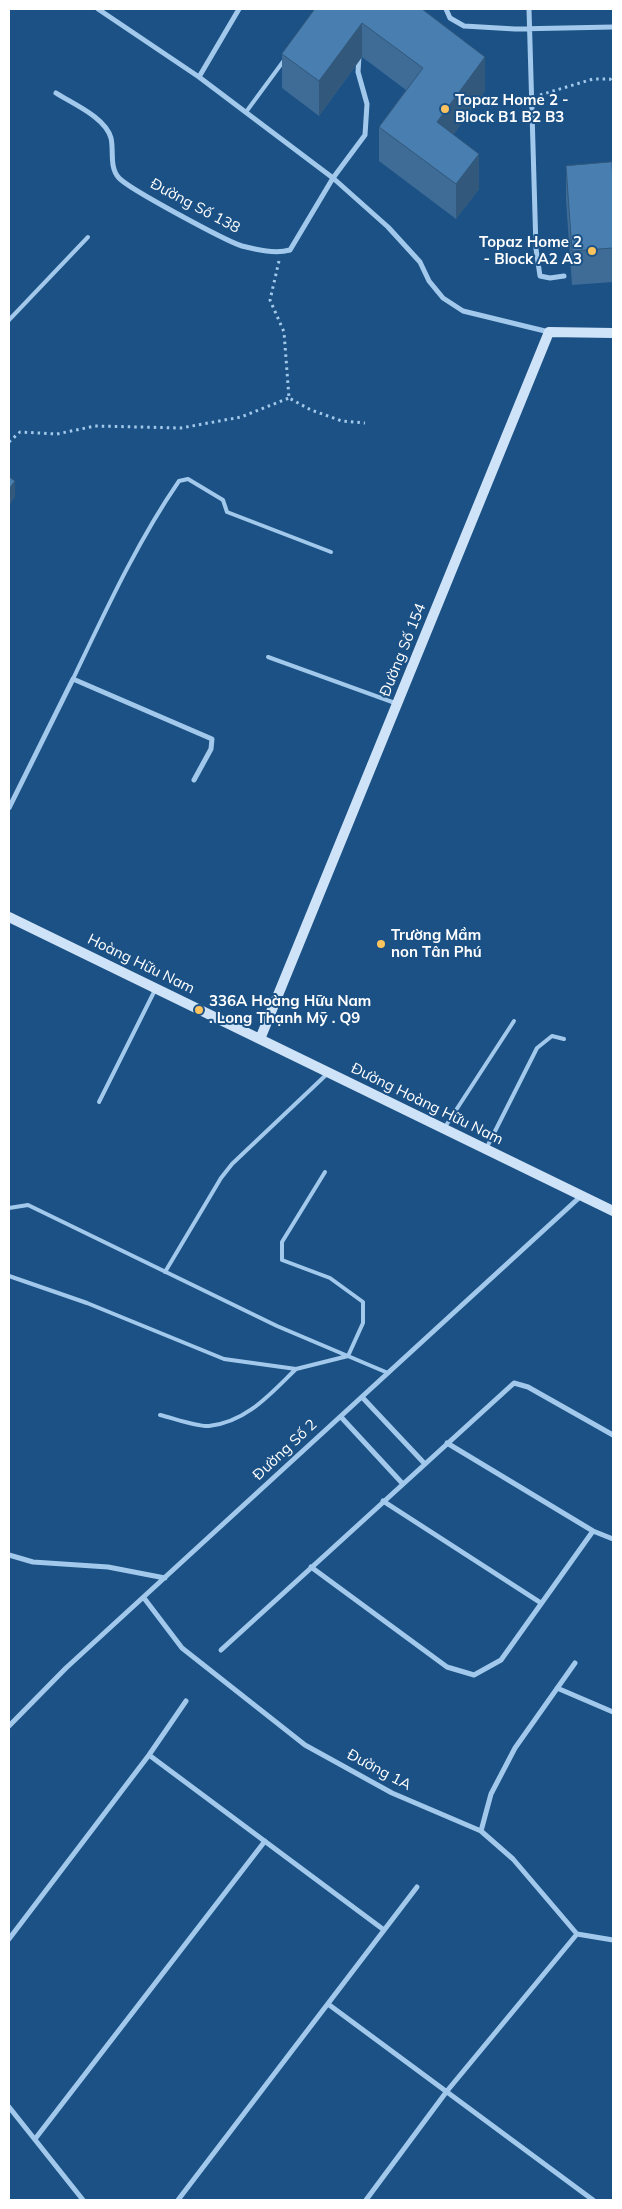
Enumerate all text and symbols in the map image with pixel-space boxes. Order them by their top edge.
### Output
place label: Topaz Home 2 - Block B1 B2 B3 [455,91,569,126]
marker: Topaz Home 2 - Block B1 B2 B3 [439,103,451,115]
street label: Đường Số 138 [147,175,243,237]
place label: Topaz Home 2 - Block A2 A3 [479,233,582,268]
marker: Topaz Home 2 - Block A2 A3 [586,245,598,257]
street label: Đường Số 154 [376,601,430,699]
place label: Trường Mầm non Tân Phú [391,926,482,961]
street label: Hoàng Hữu Nam [85,930,197,998]
marker: Trường Mầm non Tân Phú [375,938,387,950]
place label: 336A Hoàng Hữu Nam . Long Thạnh Mỹ . Q9 [209,992,371,1027]
marker: 336A Hoàng Hữu Nam . Long Thạnh Mỹ . Q9 [193,1004,205,1016]
street label: Đường Hoàng Hữu Nam [348,1059,506,1149]
street label: Đường Số 2 [249,1416,321,1484]
street label: Đường 1A [344,1746,414,1794]

